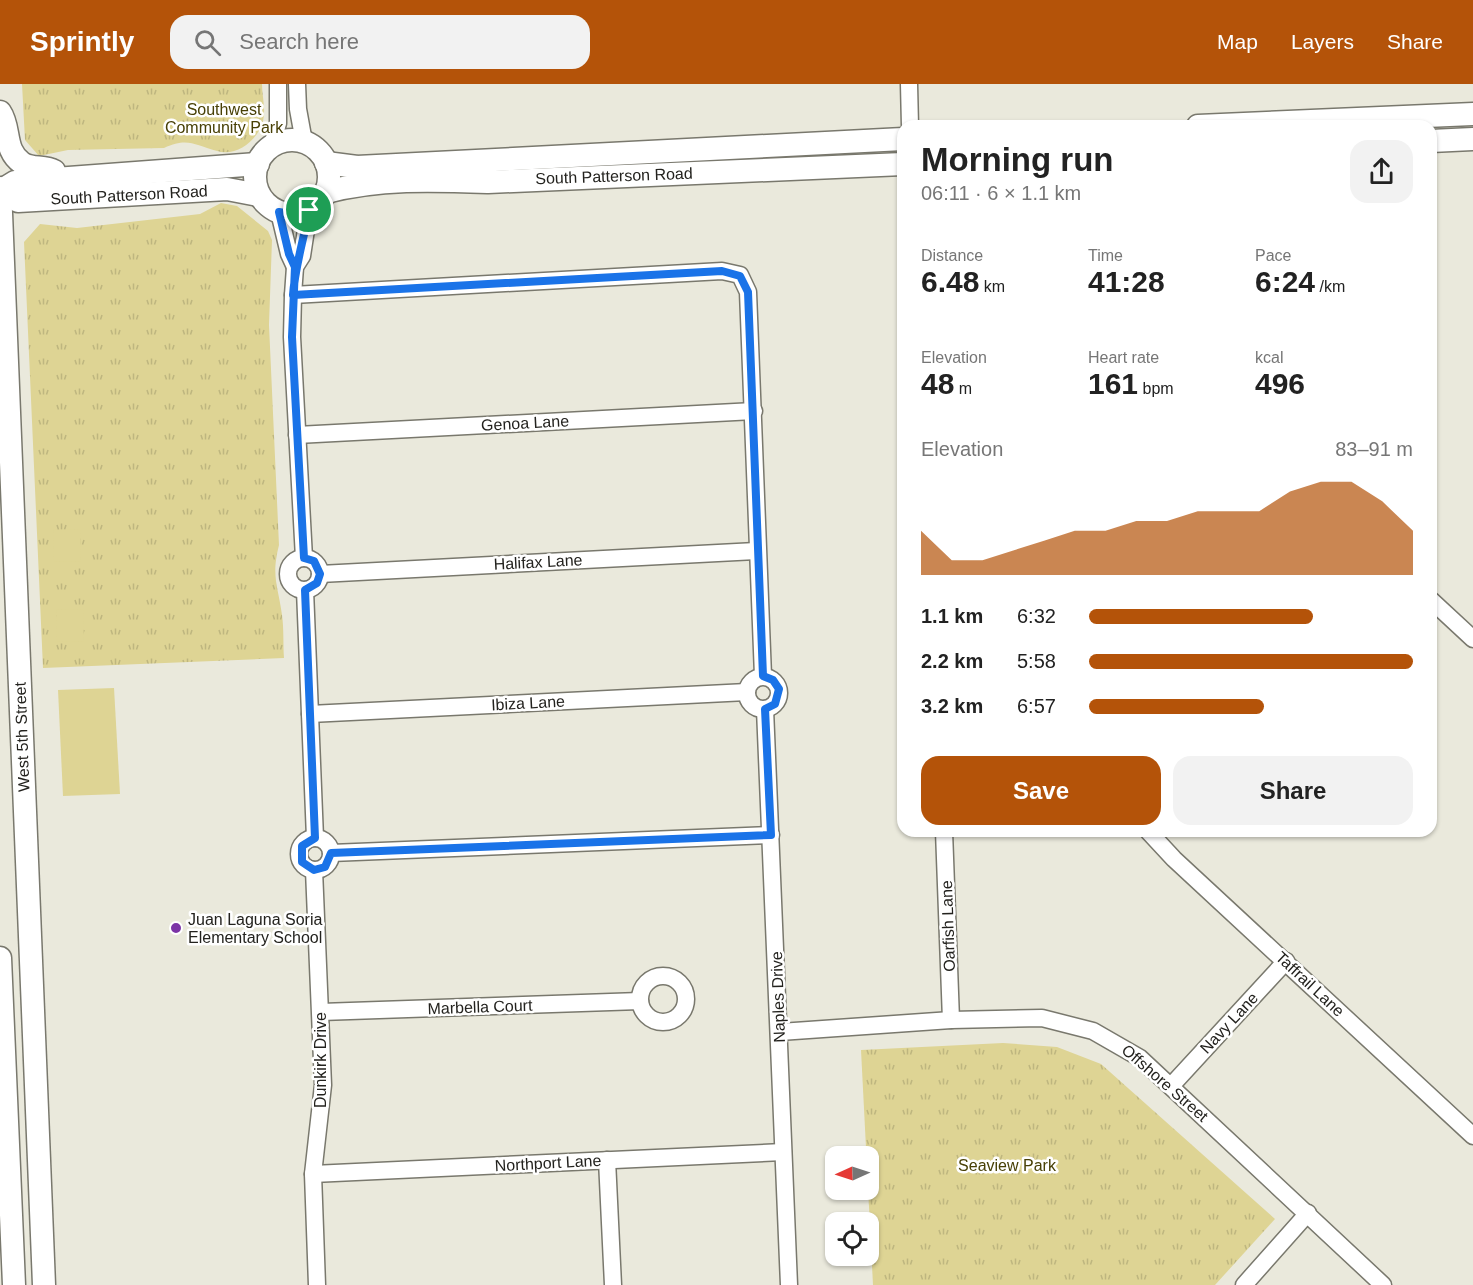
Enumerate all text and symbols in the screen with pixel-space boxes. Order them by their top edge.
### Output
search box [170,15,590,69]
text: Sprintly [30,26,134,57]
icon: search [191,26,224,59]
text: Search here [239,29,359,54]
text: Map [1217,30,1258,53]
text: Layers [1291,30,1354,53]
text: Share [1387,30,1443,53]
park label: Southwest Community Park [165,101,284,136]
button: share [1350,140,1413,203]
text: Morning run [921,141,1113,178]
street label: South Patterson Road [535,165,693,187]
street label: South Patterson Road [50,182,208,208]
text: 06:11 · 6 × 1.1 km [921,182,1081,204]
pin [283,184,334,235]
icon: arrive [292,193,325,226]
text: Distance [921,247,983,264]
text: Time [1088,247,1123,264]
text: Pace [1255,247,1291,264]
text: 6.48 [921,265,979,298]
text: 41:28 [1088,265,1165,298]
text: 6:24 [1255,265,1315,298]
text: km [979,278,1005,295]
text: /km [1315,278,1345,295]
text: Elevation [921,349,987,366]
text: Heart rate [1088,349,1159,366]
text: kcal [1255,349,1283,366]
text: 48 [921,367,954,400]
text: 161 [1088,367,1138,400]
text: 496 [1255,367,1305,400]
text: m [954,380,972,397]
text: bpm [1138,380,1174,397]
street label: Genoa Lane [481,412,570,434]
text: Elevation [921,438,1003,460]
text: 83–91 m [1335,438,1413,460]
street label: Halifax Lane [493,551,583,573]
text: 1.1 km [921,605,983,627]
text: 6:32 [1017,605,1056,627]
text: 2.2 km [921,650,983,672]
text: 5:58 [1017,650,1056,672]
street label: West 5th Street [12,681,32,792]
street label: Ibiza Lane [491,693,565,713]
text: 3.2 km [921,695,983,717]
text: 6:57 [1017,695,1056,717]
button: Save [921,756,1161,825]
button: Share [1173,756,1413,825]
street label: Oarfish Lane [938,880,958,972]
place label: Juan Laguna Soria Elementary School [188,911,322,946]
marker: Juan Laguna Soria Elementary School [169,921,183,935]
street label: Taffrail Lane [1272,948,1348,1020]
street label: Naples Drive [768,951,788,1043]
street label: Navy Lane [1197,989,1261,1057]
street label: Marbella Court [427,997,533,1017]
street label: Dunkirk Drive [312,1012,329,1108]
street label: Offshore Street [1119,1041,1212,1125]
north arrow [825,1146,879,1200]
map controls [825,1146,879,1266]
street label: Northport Lane [494,1152,602,1174]
park label: Seaview Park [958,1157,1057,1174]
button: locate [825,1212,879,1266]

